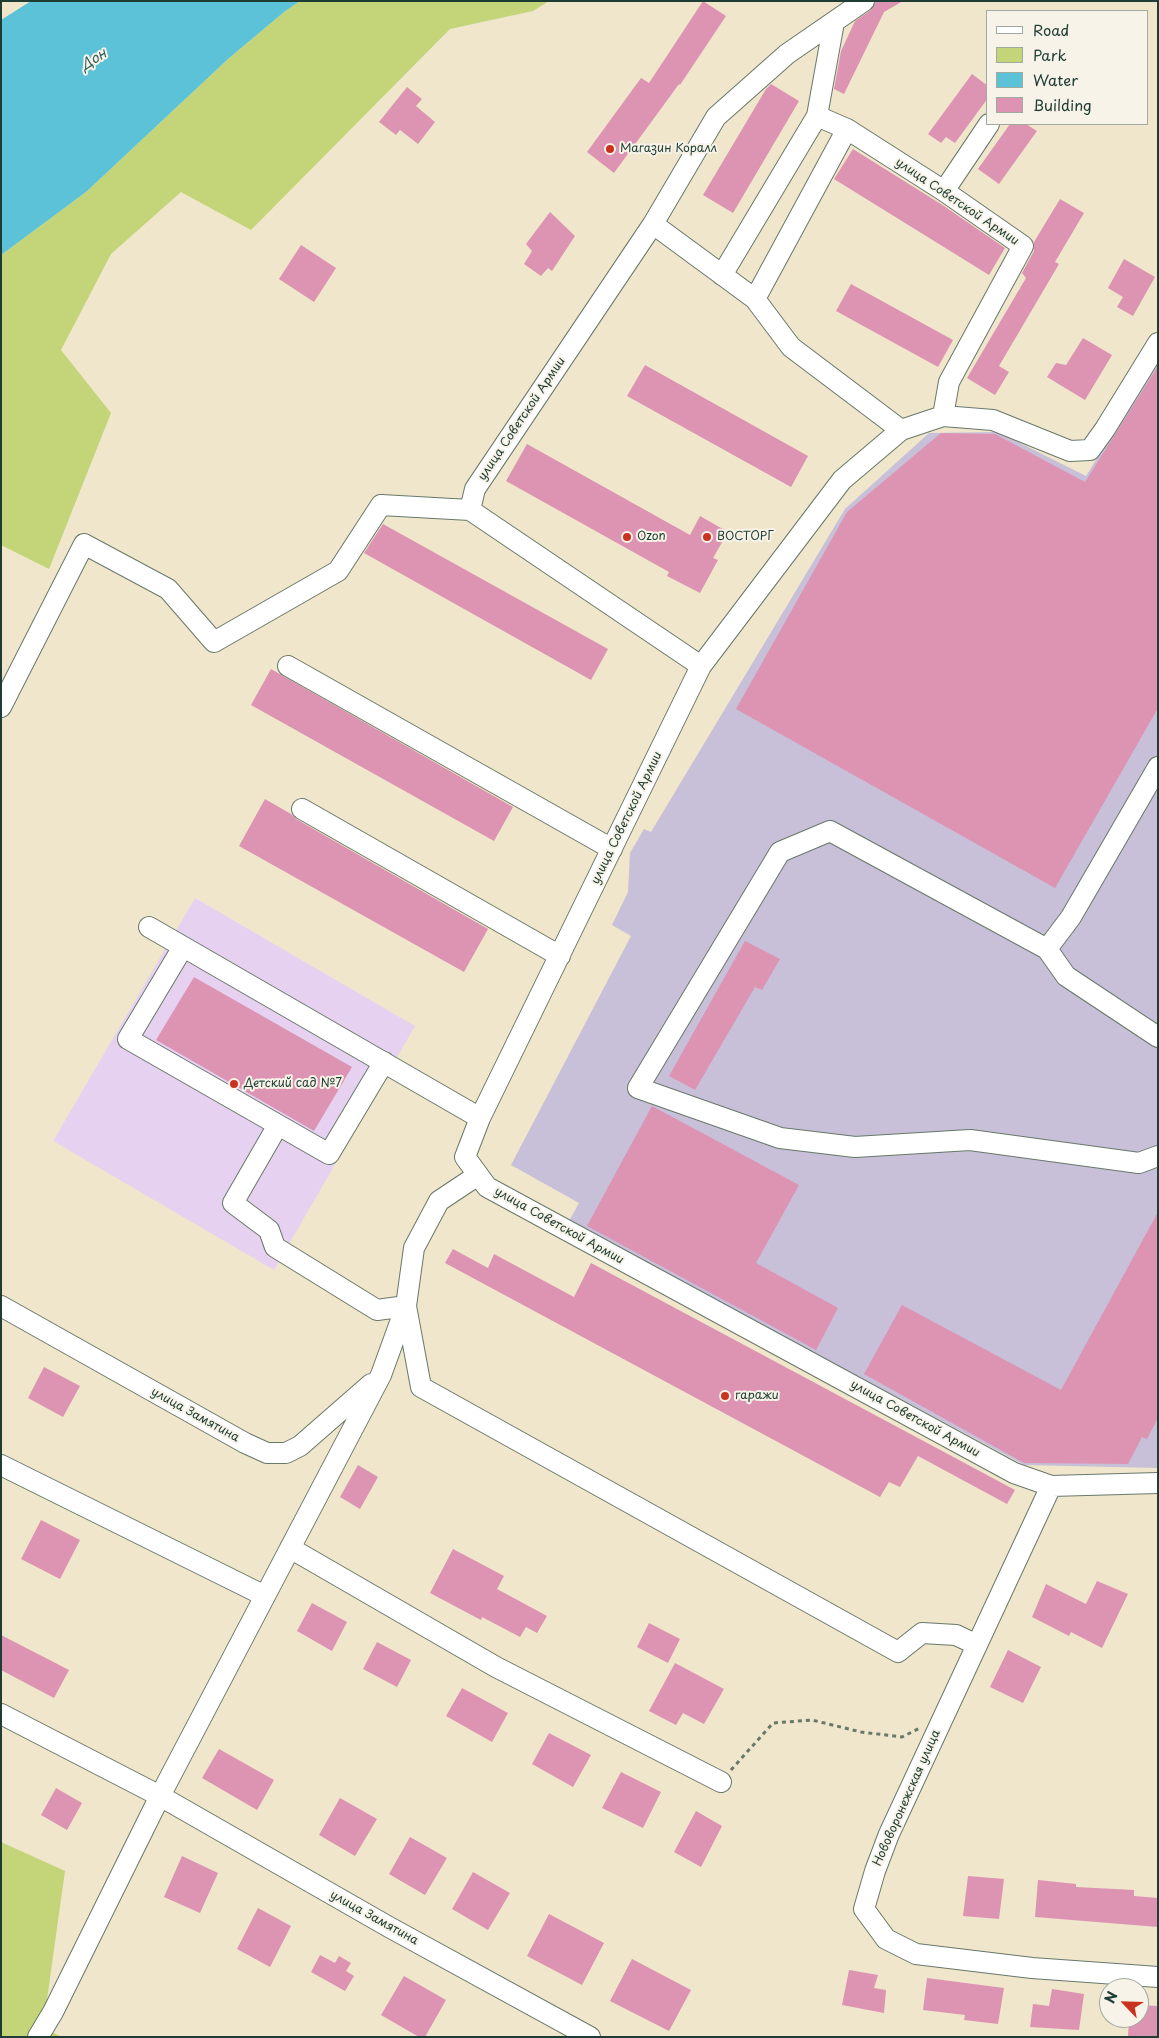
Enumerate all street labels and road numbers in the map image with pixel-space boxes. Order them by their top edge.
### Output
street label: улица Советской Армии [893,155,1021,249]
street label: улица Советской Армии [475,355,569,483]
street label: улица Советской Армии [589,749,665,887]
street label: улица Советской Армии [492,1184,626,1268]
street label: улица Советской Армии [848,1377,982,1461]
street label: улица Замятина [148,1385,242,1445]
street label: Нововоронежская улица [870,1728,944,1868]
street label: улица Замятина [327,1888,421,1948]

